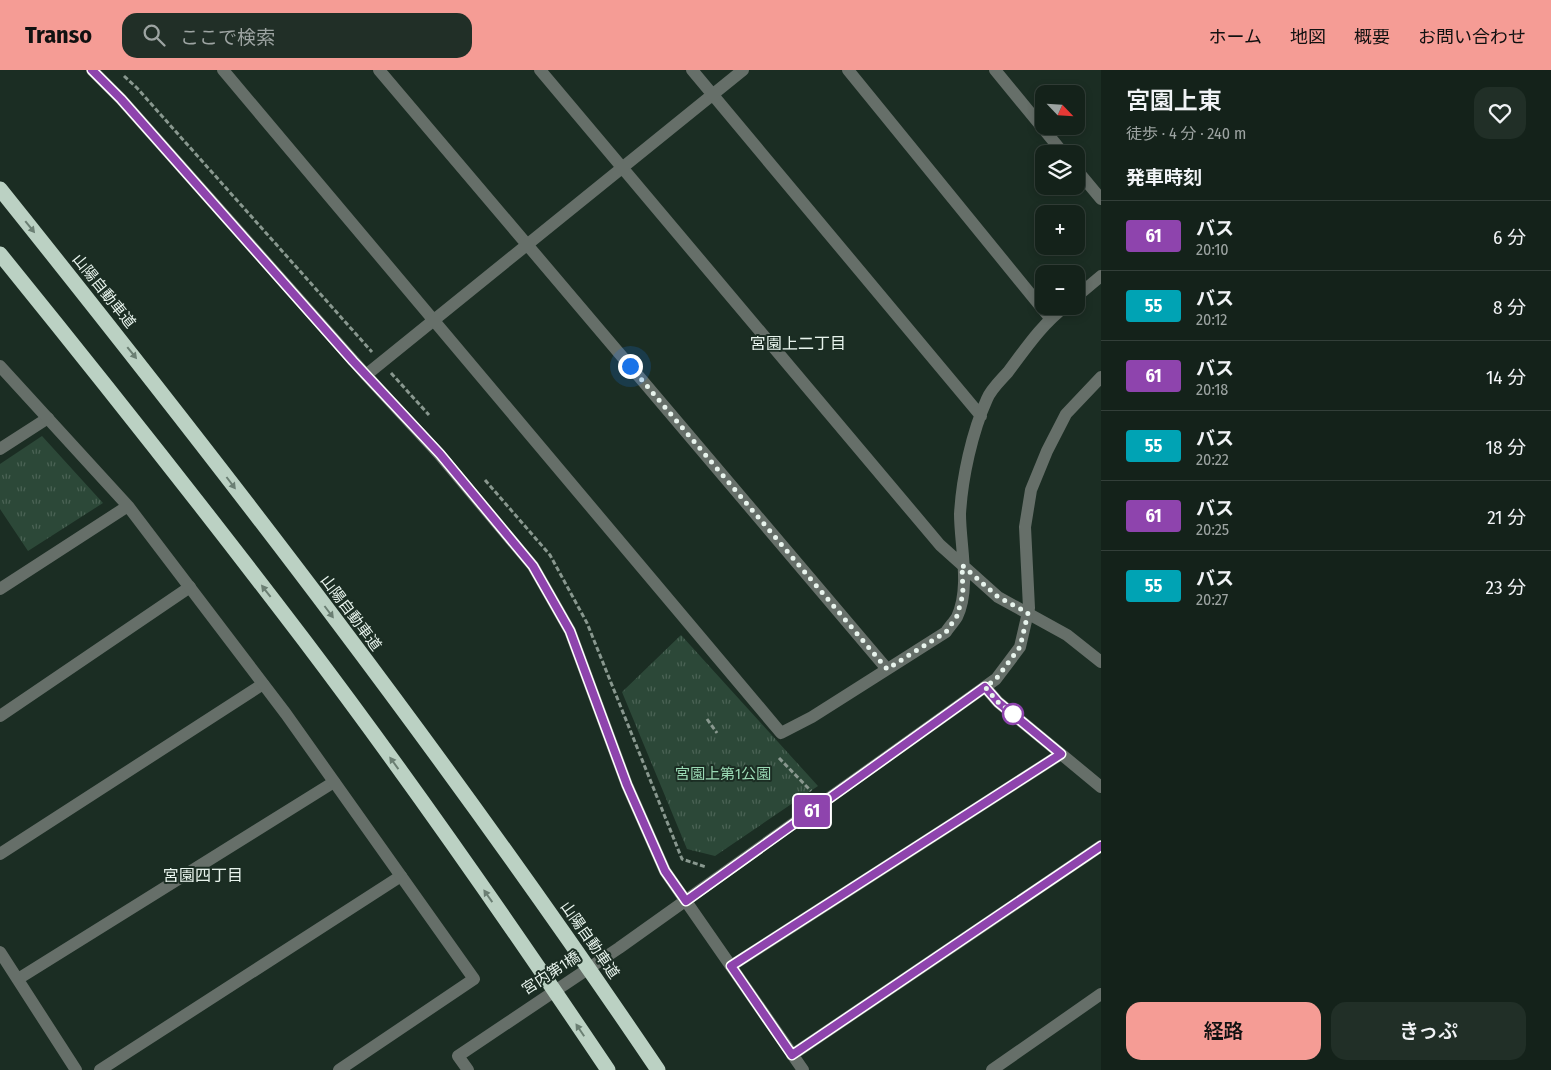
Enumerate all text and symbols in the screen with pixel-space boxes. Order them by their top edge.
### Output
search box [122,13,472,58]
text: Transo [25,21,92,49]
icon: search [140,21,168,49]
text: ここで検索 [180,26,275,49]
text: ホーム [1209,26,1262,48]
text: 地図 [1290,26,1326,48]
text: 概要 [1354,26,1390,48]
text: お問い合わせ [1418,26,1526,48]
north arrow [1035,85,1085,135]
map controls [1035,85,1085,315]
text: 宮園上東 [1126,87,1222,115]
button: heart [1474,87,1526,139]
text: 徒歩 · 4 分 · 240 m [1126,124,1246,143]
button: layers [1035,145,1085,195]
text: 発車時刻 [1126,166,1202,189]
button: + [1035,205,1085,255]
text: バス [1196,217,1234,240]
one-way arrow [25,220,36,233]
text: 61 [1145,225,1162,247]
text: 6 分 [1493,226,1526,249]
text: 20:10 [1196,240,1229,259]
street label: 山陽自動車道 [69,250,139,332]
button: − [1035,265,1085,315]
text: バス [1196,287,1234,310]
text: 55 [1145,295,1162,317]
text: 8 分 [1493,296,1526,319]
text: 20:12 [1196,310,1227,329]
district label: 宮園上二丁目 [750,334,846,353]
one-way arrow [127,347,137,360]
your location [618,354,643,379]
text: バス [1196,357,1234,380]
text: 61 [1145,365,1162,387]
text: 14 分 [1486,366,1526,389]
text: 20:18 [1196,380,1228,399]
text: バス [1196,427,1234,450]
text: 55 [1145,435,1162,457]
text: 18 分 [1486,436,1526,459]
text: 20:22 [1196,450,1229,469]
one-way arrow [225,476,236,489]
text: バス [1196,497,1234,520]
text: 61 [1145,505,1162,527]
text: 21 分 [1487,506,1526,529]
text: 20:25 [1196,520,1229,539]
text: バス [1196,567,1234,590]
street label: 山陽自動車道 [317,572,385,654]
text: 55 [1145,575,1162,597]
text: 23 分 [1486,576,1526,599]
one-way arrow [260,585,271,598]
text: 20:27 [1196,590,1228,609]
one-way arrow [324,605,334,619]
unlabelled marker [1002,703,1024,725]
one-way arrow [389,756,399,770]
park label: 宮園上第1公園 [675,765,771,783]
line badge: 61 [790,795,834,827]
text: 61 [804,800,820,822]
district label: 宮園四丁目 [163,866,243,885]
one-way arrow [483,889,493,903]
street label: 山陽自動車道 [557,898,623,982]
street label: 宮内第1橋 [518,948,584,998]
button: 経路 [1126,1002,1321,1060]
button: きっぷ [1331,1002,1526,1060]
one-way arrow [575,1023,585,1036]

